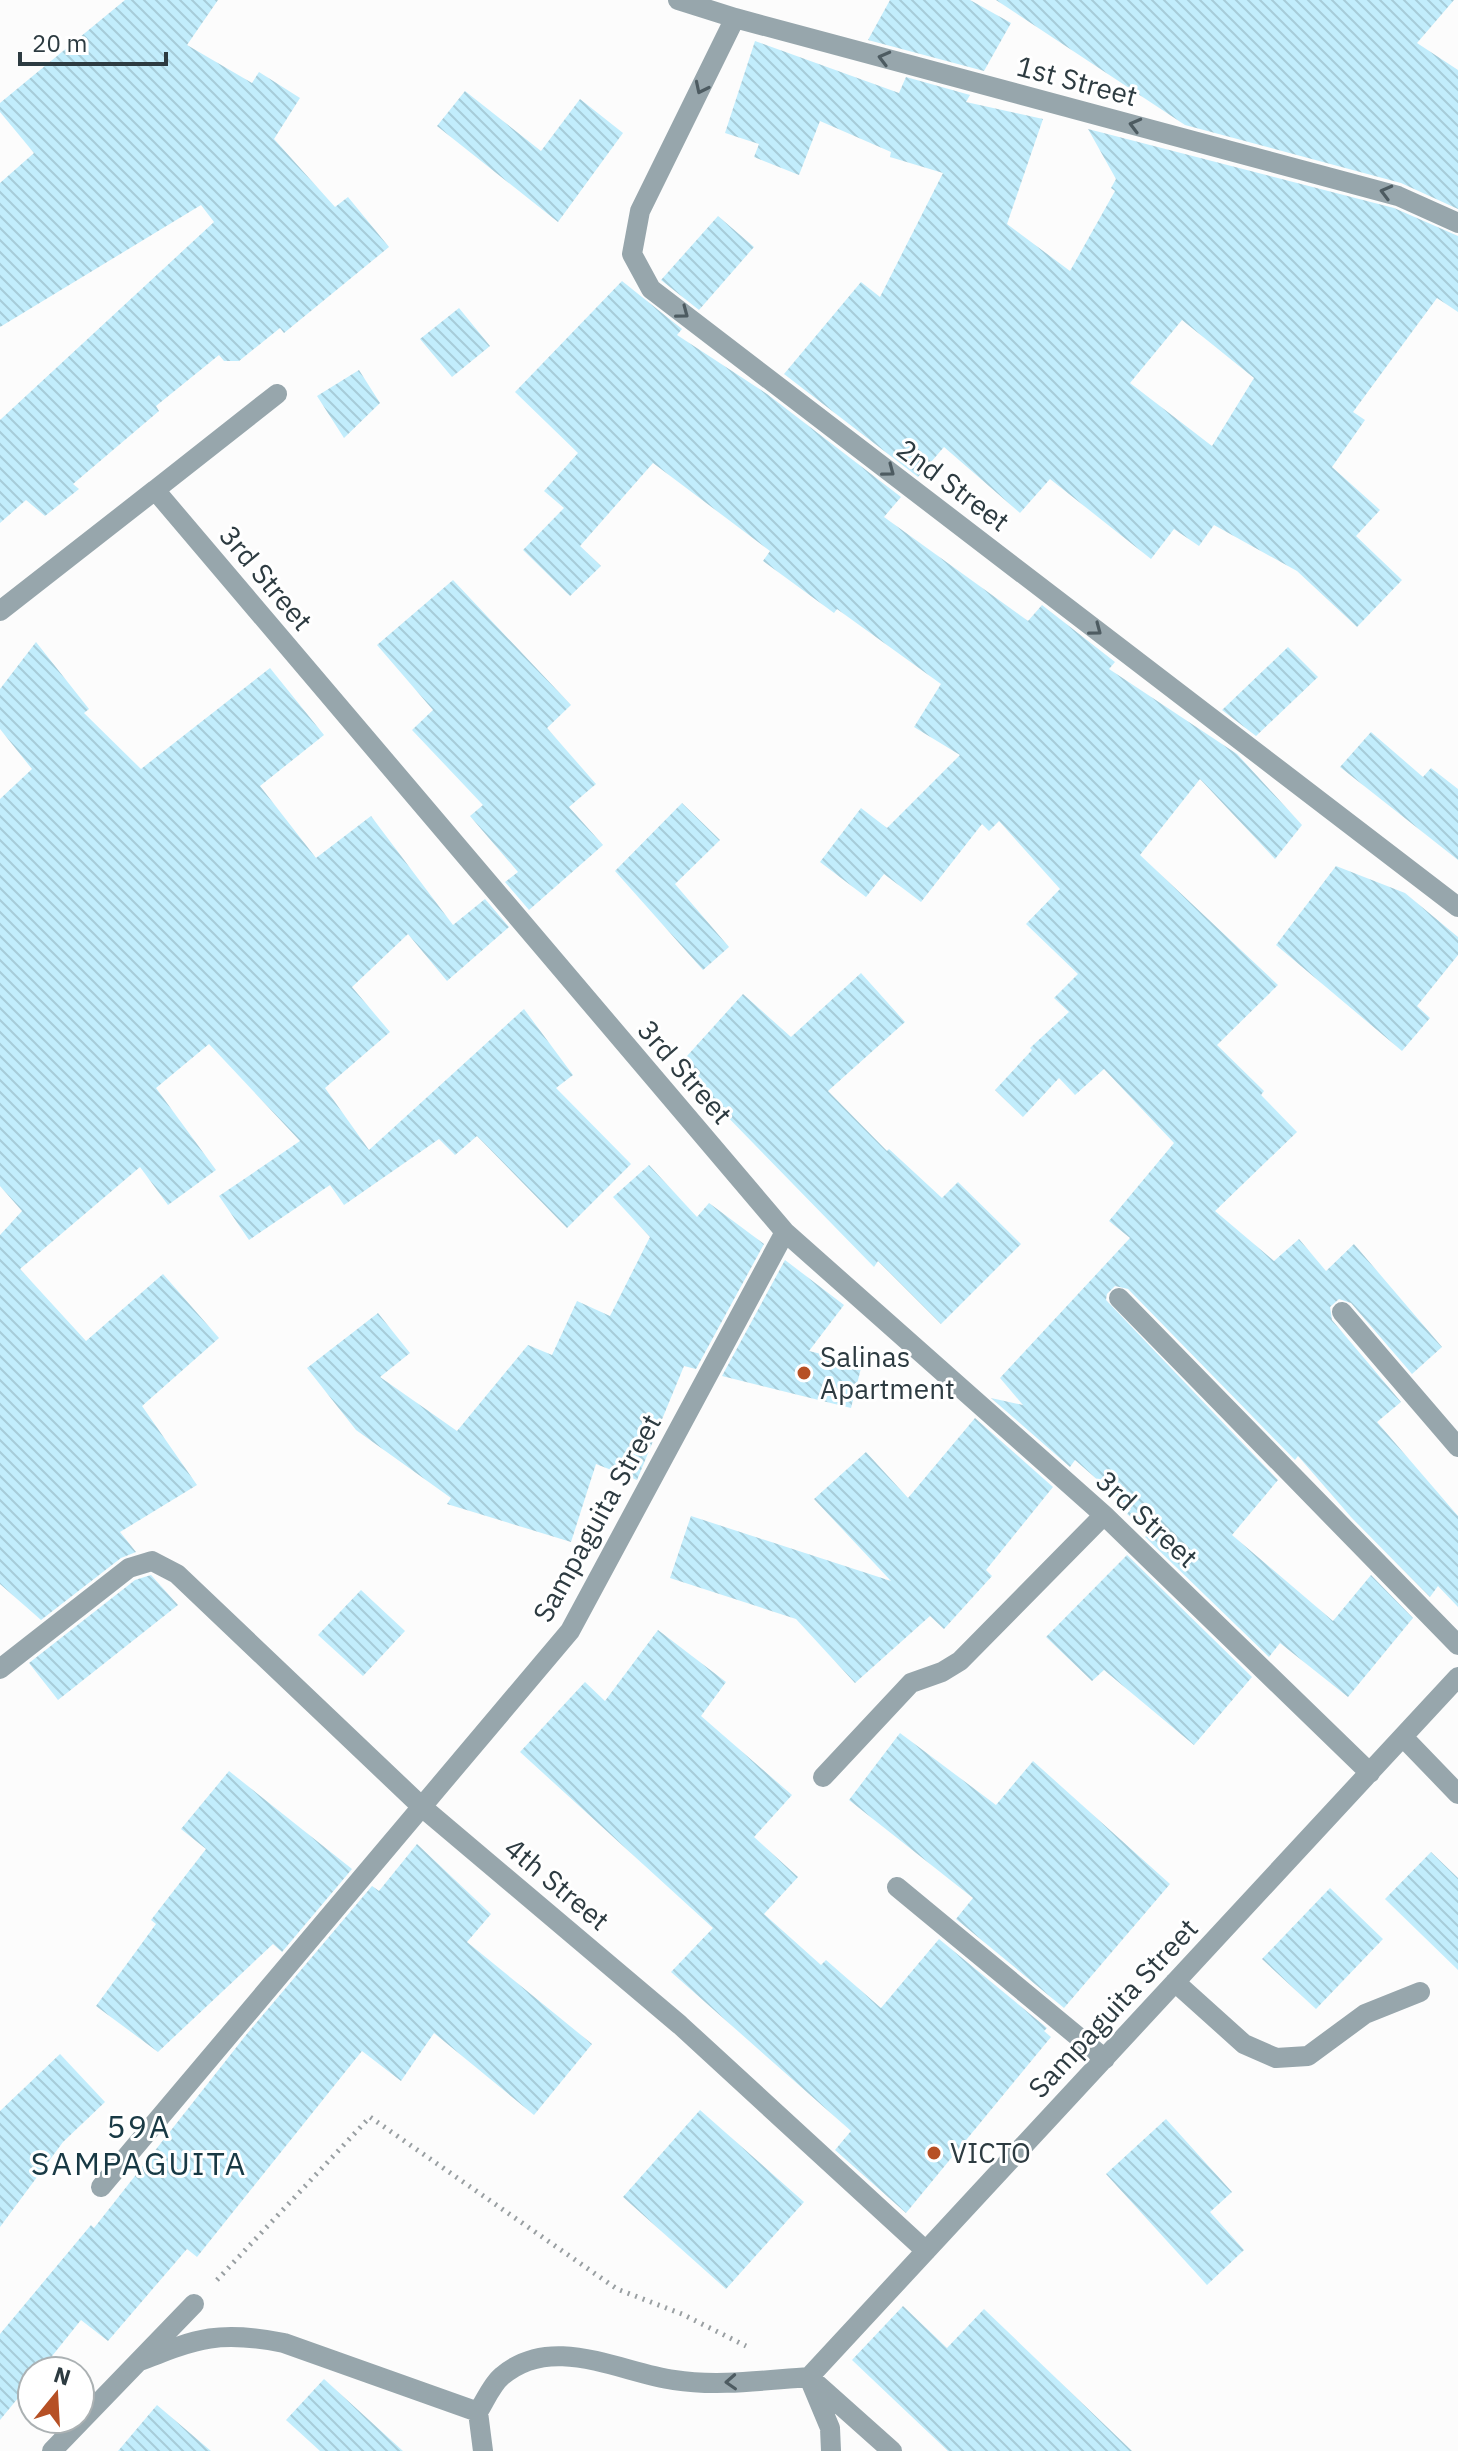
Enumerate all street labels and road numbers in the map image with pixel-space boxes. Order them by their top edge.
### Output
street label: 1st Street [1013,47,1142,114]
street label: 2nd Street [889,430,1017,539]
street label: 3rd Street [212,517,321,638]
street label: 3rd Street [630,1012,741,1132]
street label: Sampaguita Street [524,1407,669,1628]
street label: 3rd Street [1088,1462,1206,1575]
street label: 4th Street [497,1829,617,1938]
street label: Sampaguita Street [1020,1910,1205,2105]

